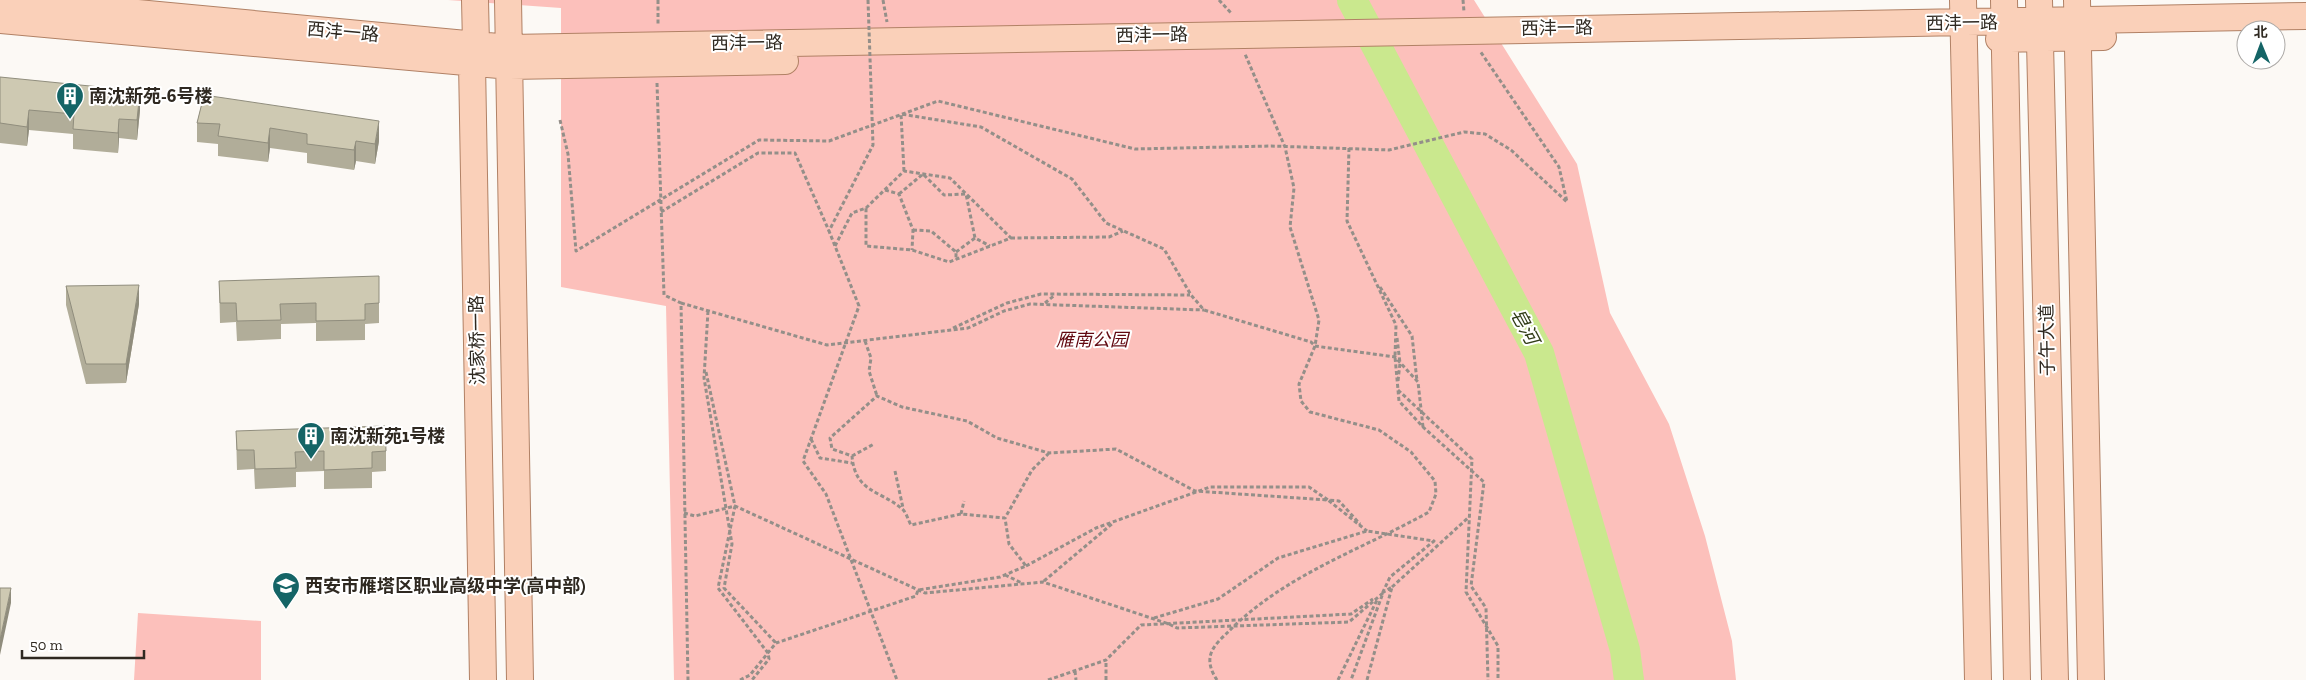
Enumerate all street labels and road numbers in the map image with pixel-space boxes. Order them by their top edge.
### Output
street label: 西沣一路 [1926,11,1998,35]
street label: 西沣一路 [1521,16,1593,40]
street label: 西沣一路 [306,18,380,46]
street label: 西沣一路 [1116,23,1188,47]
street label: 西沣一路 [711,31,783,55]
street label: 沈家桥一路 [465,295,489,385]
street label: 子午大道 [2035,304,2059,376]

